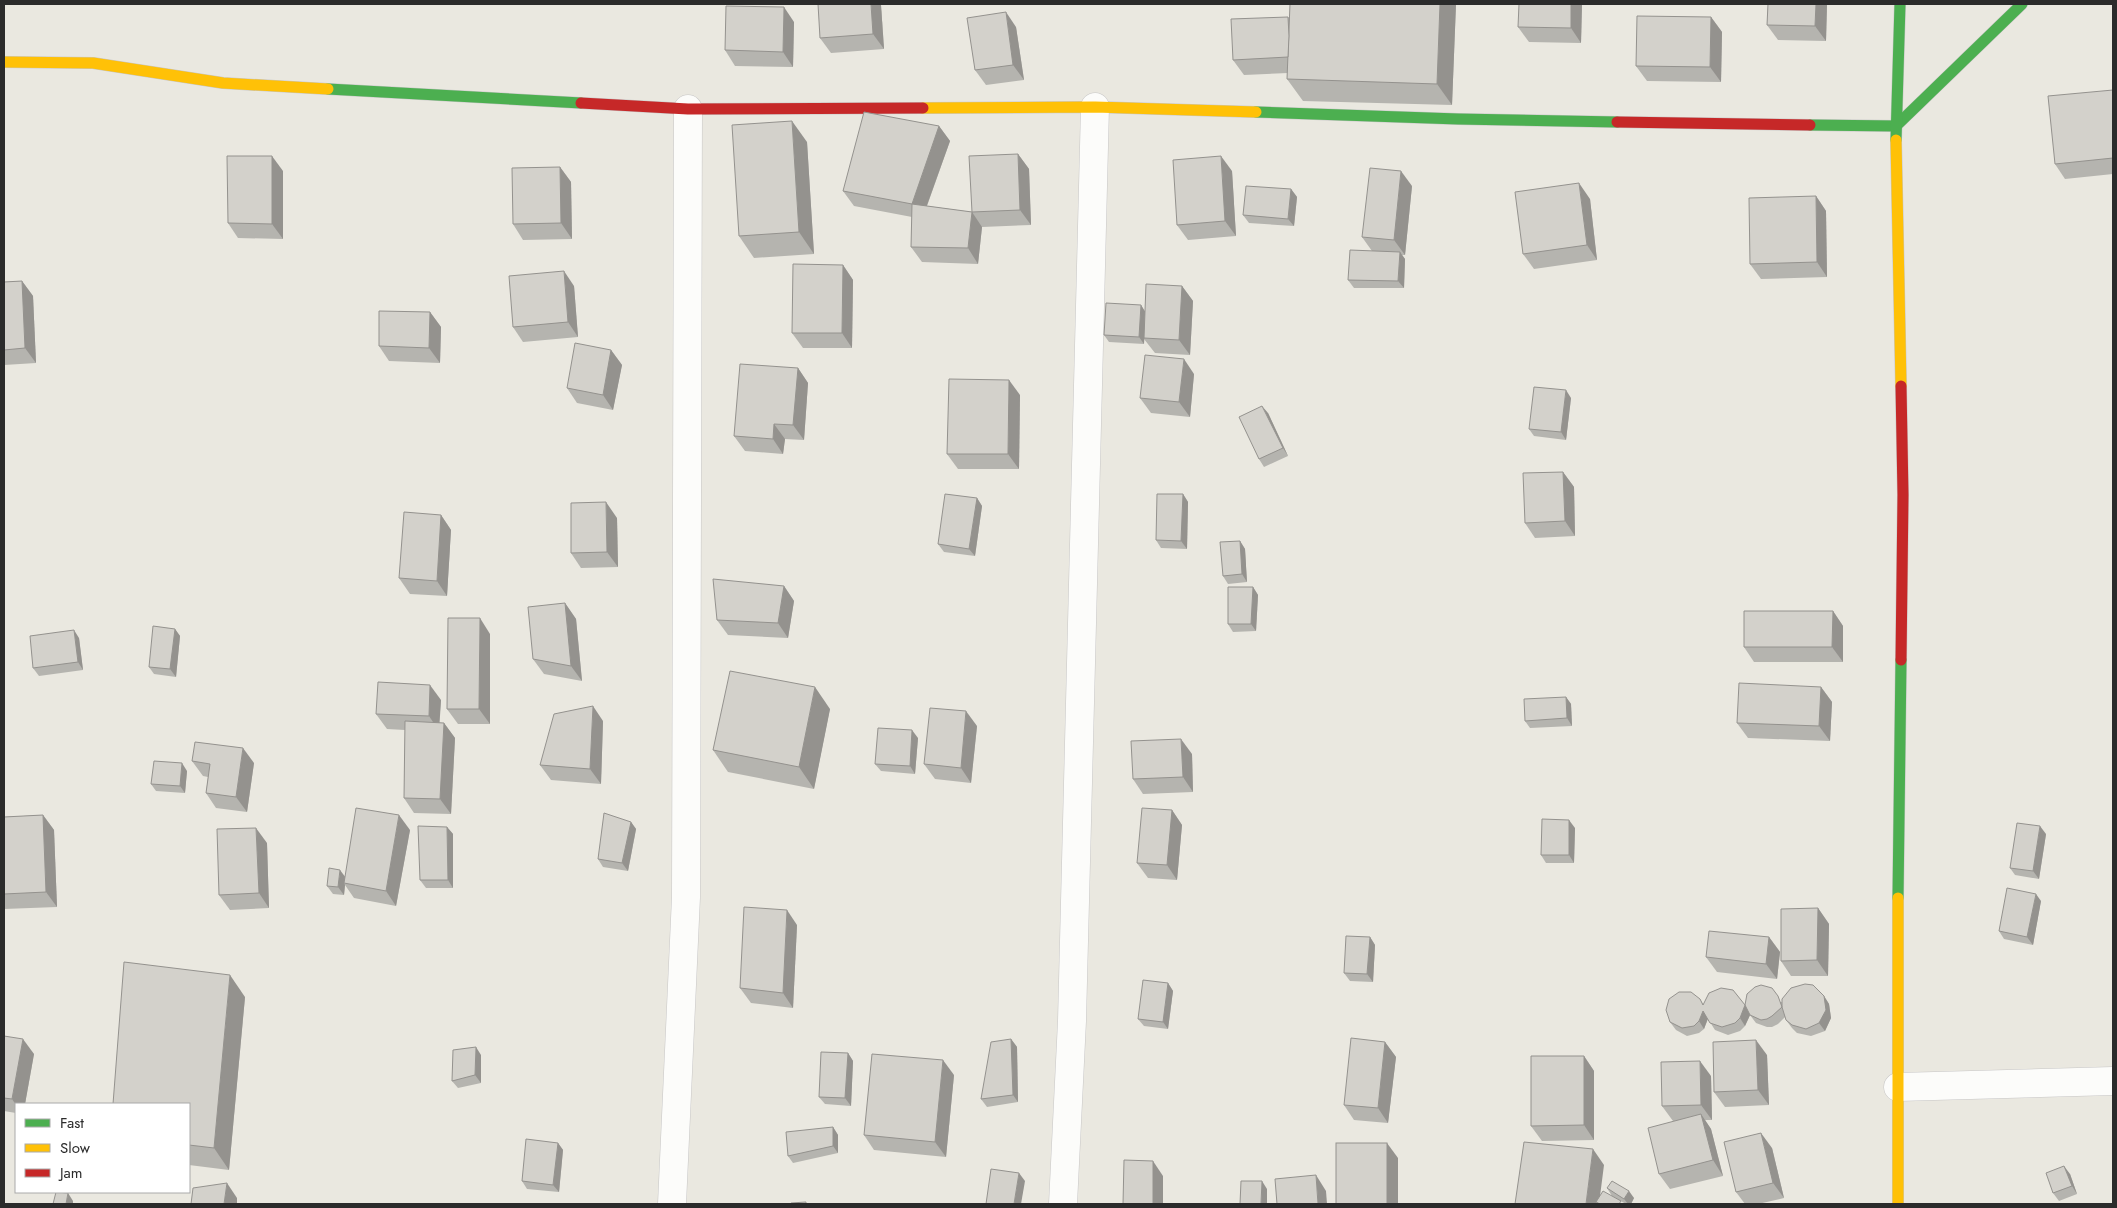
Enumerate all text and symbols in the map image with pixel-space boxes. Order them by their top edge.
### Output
legend [15,1103,190,1193]
text: Fast [60,1112,84,1134]
text: Slow [60,1137,91,1159]
text: Jam [58,1162,83,1184]

